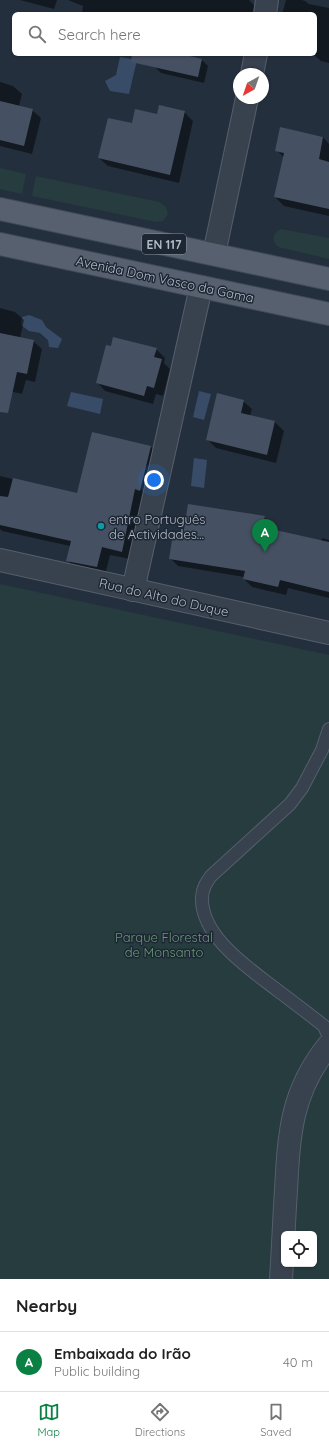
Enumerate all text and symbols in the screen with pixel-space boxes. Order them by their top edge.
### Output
search box [12,12,317,56]
icon: search [26,23,48,45]
text: Search here [58,25,141,44]
north arrow [233,68,269,104]
road number: EN 117 [142,234,186,254]
street label: Avenida Dom Vasco da Gama [75,252,255,306]
your location [144,470,164,490]
place label: entro Português de Actividades… [109,511,205,542]
pin: A [252,519,278,552]
marker: entro Português de Actividades… [96,521,106,531]
street label: Rua do Alto do Duque [98,574,230,620]
park label: Parque Florestal de Monsanto [115,929,213,960]
map controls [281,1231,317,1267]
button: locate [281,1231,317,1267]
text: Nearby [16,1295,77,1316]
text: Embaixada do Irão [54,1344,191,1363]
text: A [25,1354,33,1370]
text: 40 m [283,1354,313,1370]
text: Public building [54,1363,140,1379]
tab: Map [37,1401,60,1439]
tab: Directions [135,1401,185,1439]
tab: Saved [260,1401,292,1439]

